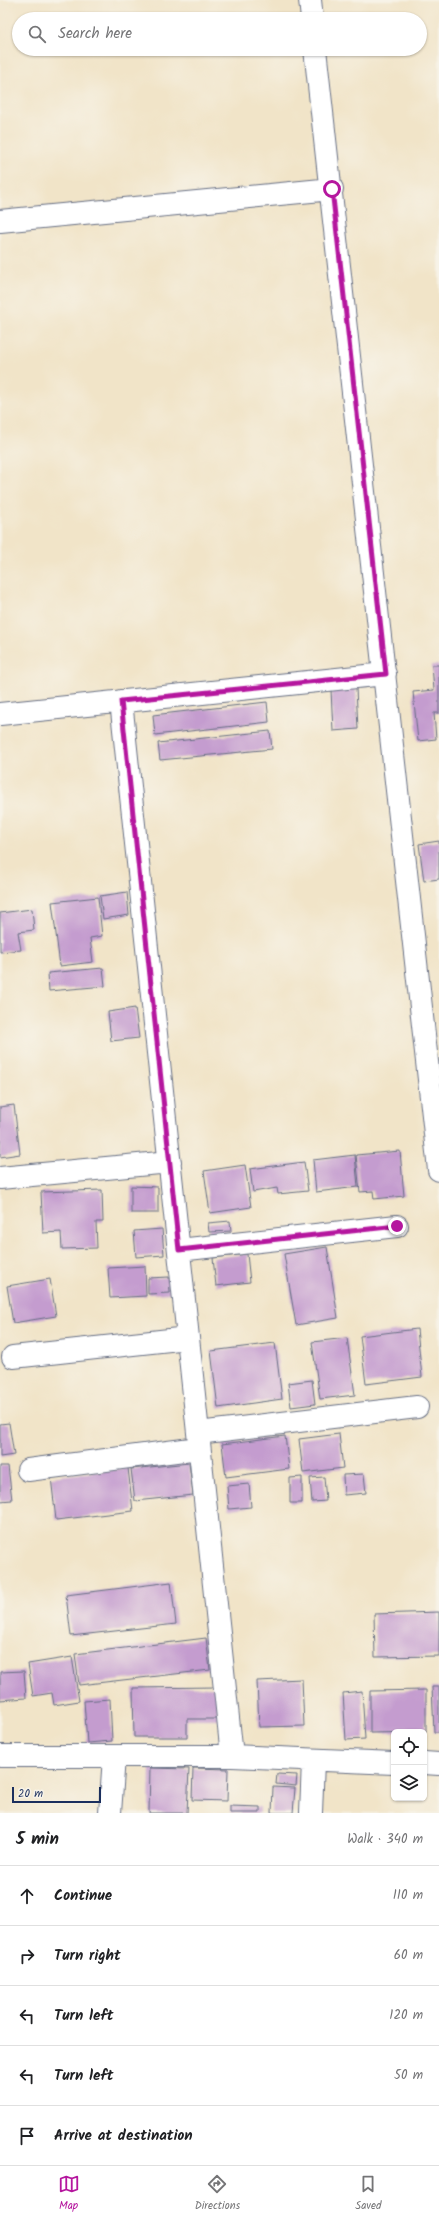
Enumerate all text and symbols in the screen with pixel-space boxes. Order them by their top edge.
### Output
search box [12,12,427,56]
text: Search here [58,22,132,46]
icon: search [26,23,48,45]
route start [323,180,341,198]
route end [388,1217,406,1235]
map controls [391,1729,427,1801]
button: locate [391,1729,427,1765]
button: layers [391,1765,427,1801]
scale bar [12,1785,101,1804]
text: 20 m [18,1785,43,1803]
text: 5 min [16,1826,59,1853]
text: Walk · 340 m [347,1829,423,1850]
text: Continue [54,1884,112,1908]
icon: ahead [16,1885,38,1907]
text: 110 m [393,1885,423,1906]
text: Turn right [54,1944,121,1968]
icon: right [16,1945,38,1967]
text: 60 m [394,1945,423,1966]
text: Turn left [54,2004,114,2028]
icon: left [16,2005,38,2027]
text: 120 m [389,2005,423,2026]
text: Turn left [54,2064,114,2088]
icon: left [16,2065,38,2087]
text: 50 m [394,2065,423,2086]
text: Arrive at destination [54,2124,193,2148]
icon: arrive [16,2125,38,2147]
tab: Map [58,2173,80,2215]
tab: Directions [195,2173,240,2215]
tab: Saved [355,2173,381,2215]

